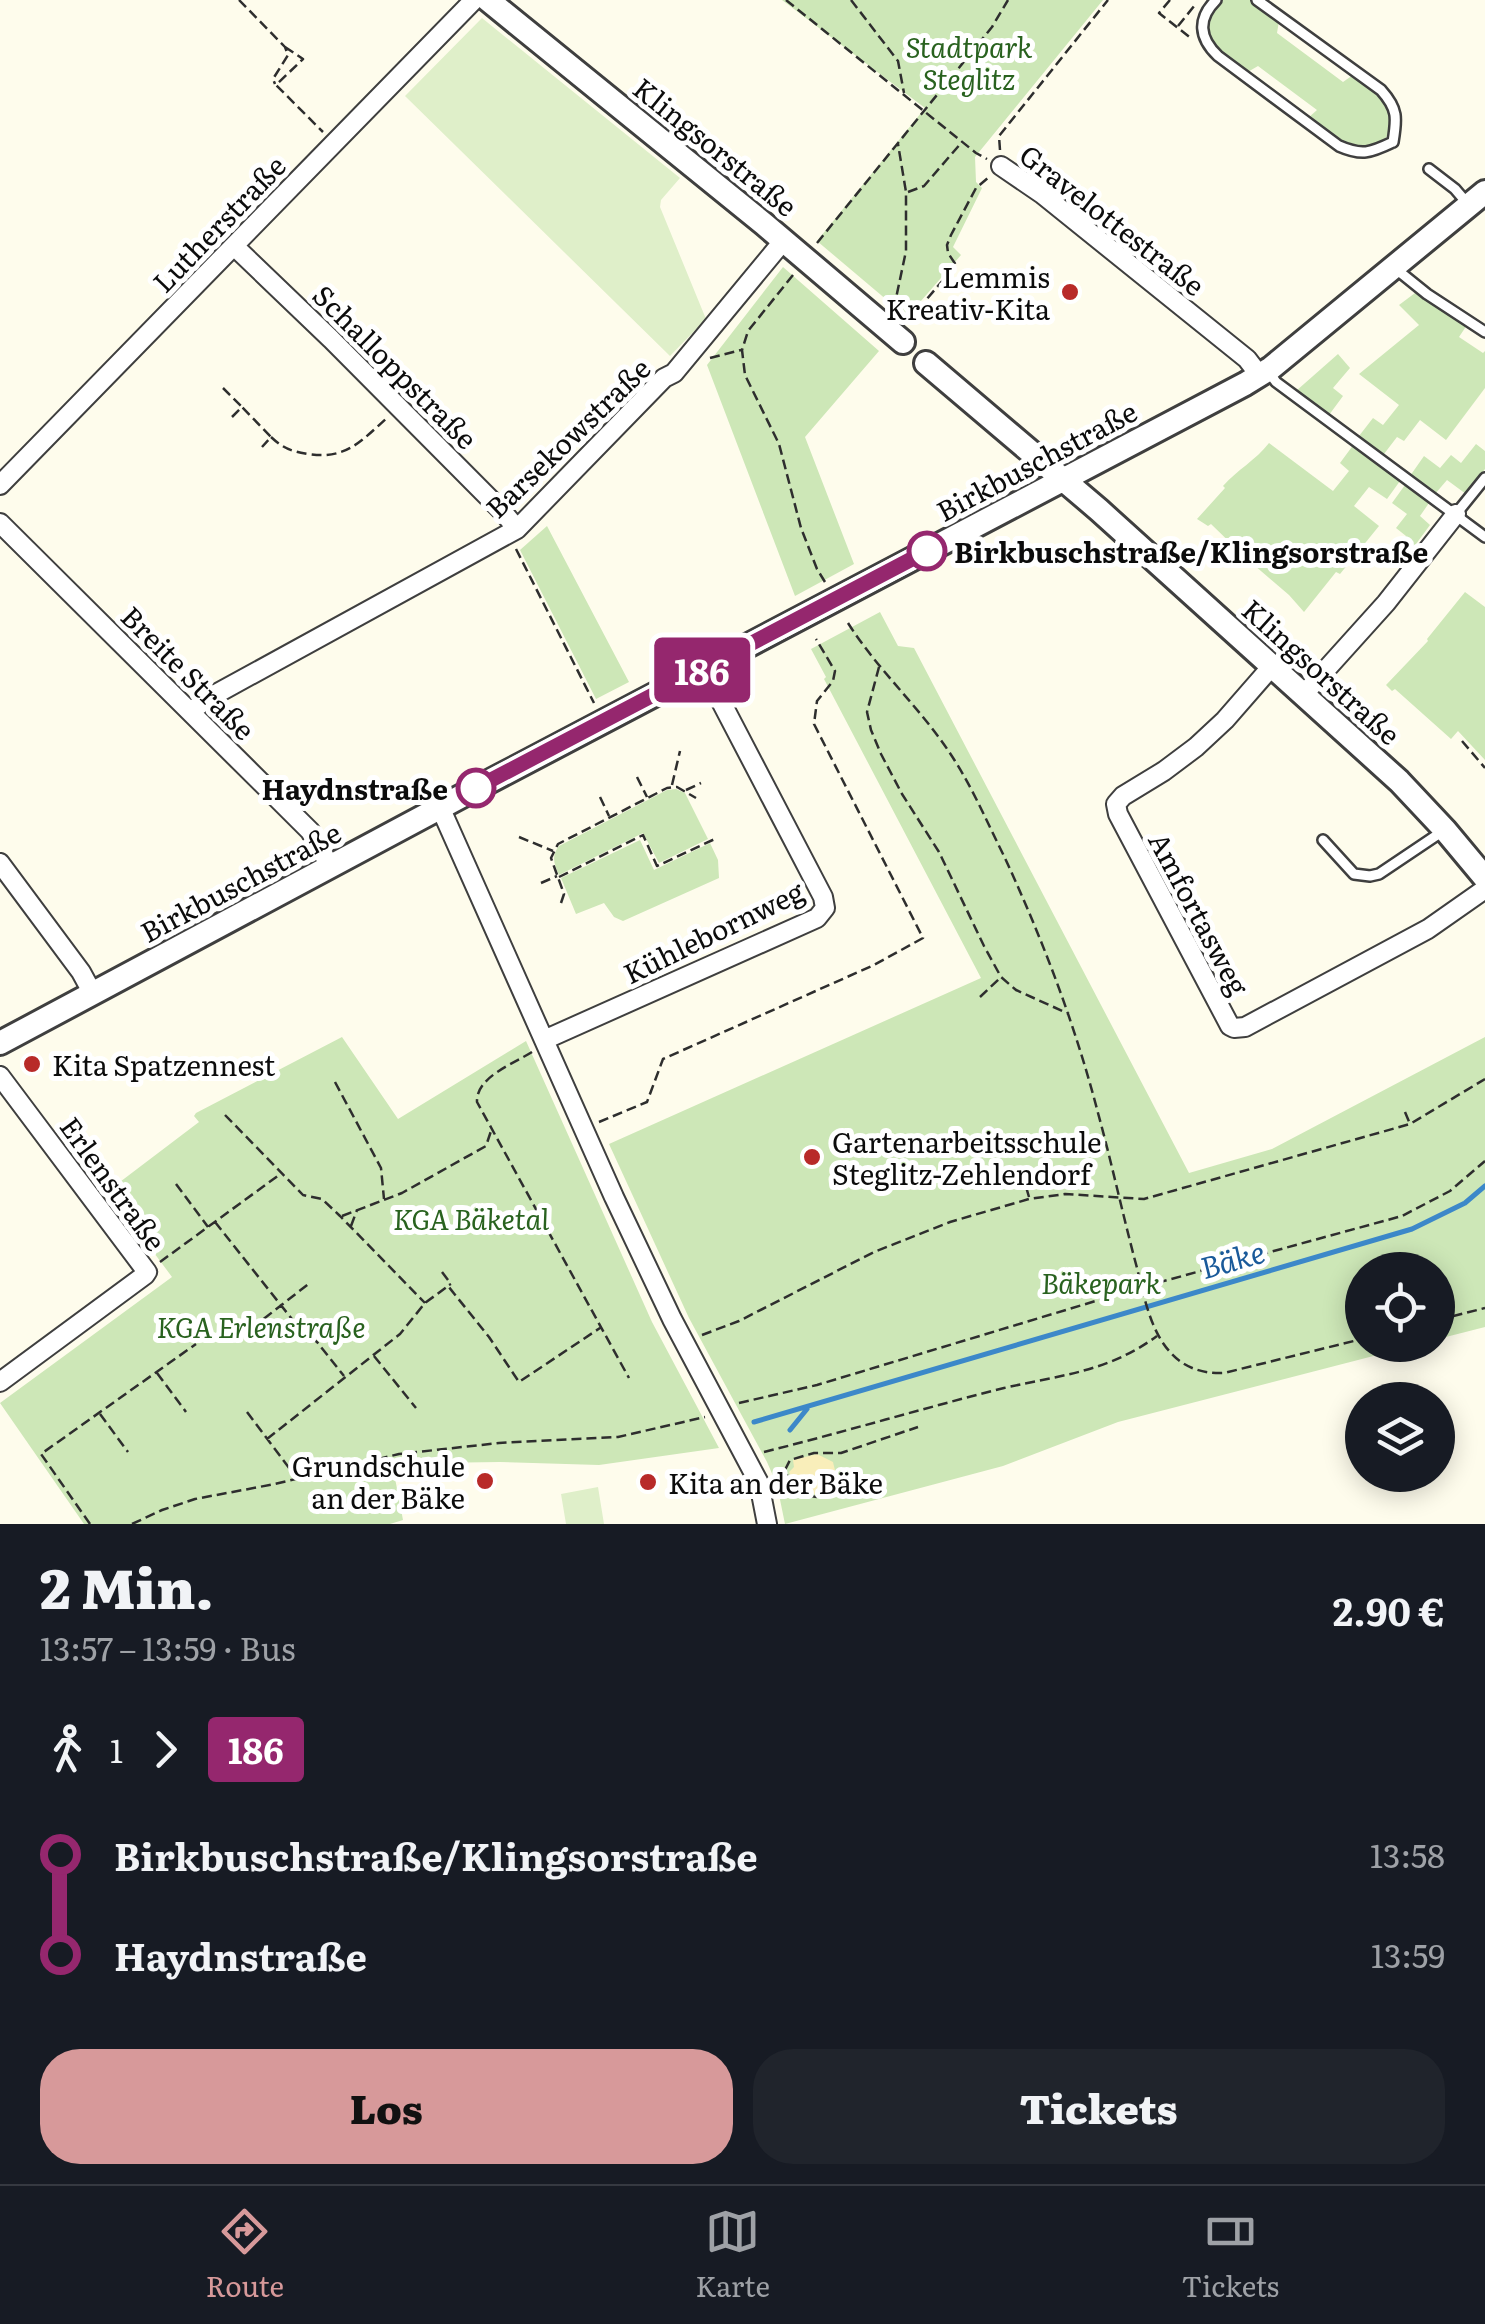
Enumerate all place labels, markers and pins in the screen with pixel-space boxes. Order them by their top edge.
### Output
place label: Lemmis Kreativ-Kita [886,255,1050,329]
marker: Lemmis Kreativ-Kita [1059,281,1081,303]
place label: Birkbuschstraße/Klingsorstraße [954,530,1429,572]
marker: Birkbuschstraße/Klingsorstraße [908,532,946,570]
place label: Haydnstraße [262,767,448,809]
marker: Haydnstraße [457,769,495,807]
place label: Kita Spatzennest [52,1043,276,1085]
marker: Kita Spatzennest [21,1053,43,1075]
place label: Gartenarbeitsschule Steglitz-Zehlendorf [832,1120,1102,1194]
marker: Gartenarbeitsschule Steglitz-Zehlendorf [801,1146,823,1168]
place label: Grundschule an der Bäke [292,1444,465,1518]
place label: Kita an der Bäke [668,1461,883,1503]
marker: Grundschule an der Bäke [474,1470,496,1492]
marker: Kita an der Bäke [637,1471,659,1493]

